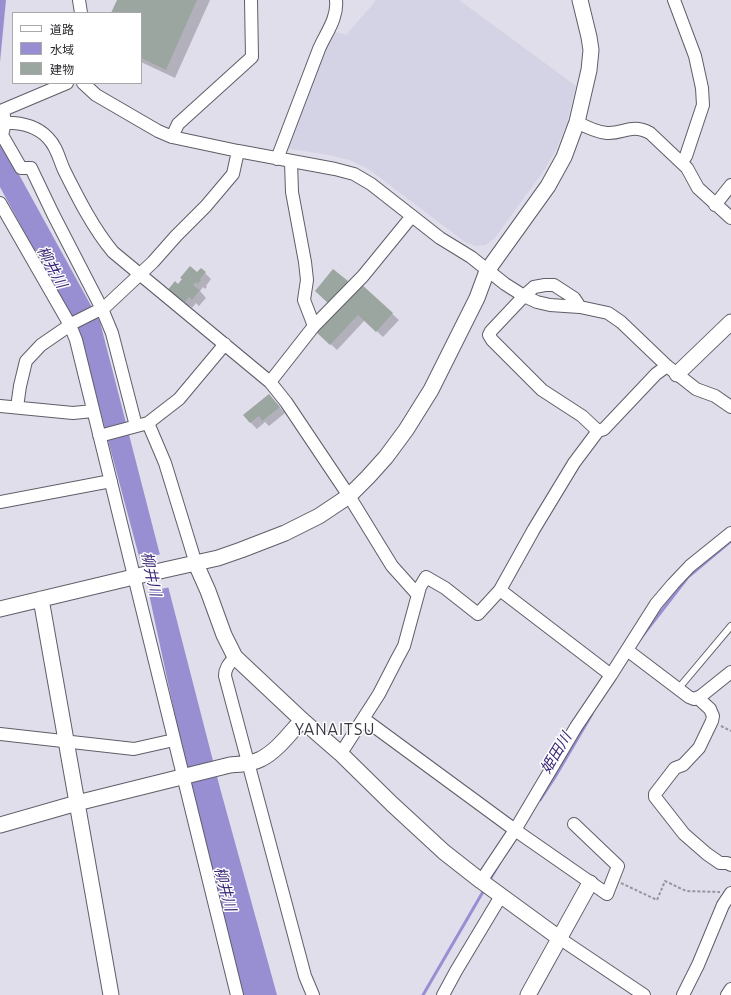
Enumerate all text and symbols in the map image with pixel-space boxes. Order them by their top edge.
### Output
legend [12,12,142,84]
text: 道路 [50,23,74,36]
text: 水域 [50,43,74,56]
text: 建物 [50,63,74,76]
water label: 柳井川 [33,243,71,291]
water label: 柳井川 [138,550,164,598]
district label: YANAITSU [295,720,375,740]
water label: 姫田川 [537,729,575,777]
water label: 柳井川 [210,865,240,913]

